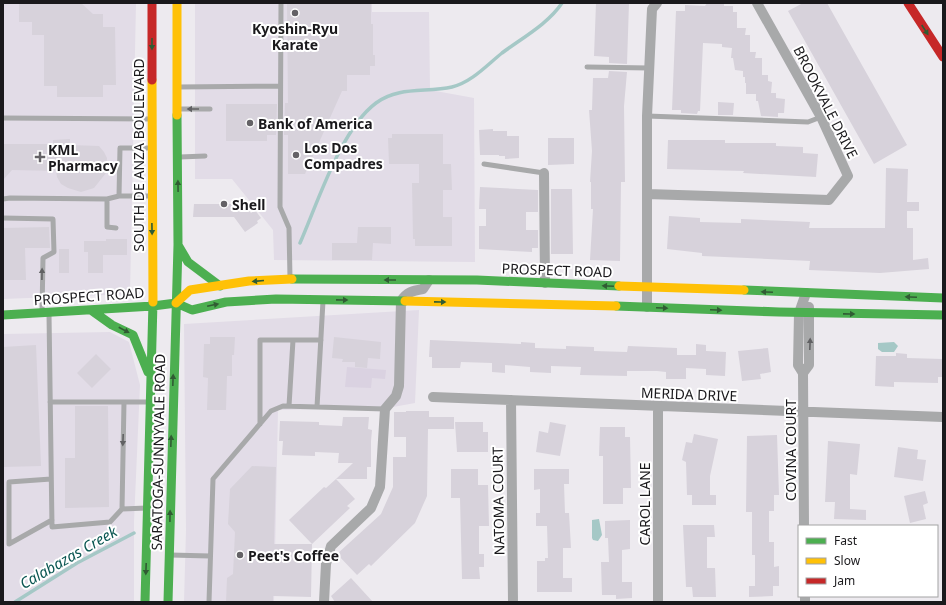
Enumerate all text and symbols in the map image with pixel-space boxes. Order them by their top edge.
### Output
marker: Kyoshin-Ryu Karate [290,8,300,18]
place label: Kyoshin-Ryu Karate [252,19,338,54]
one-way arrow [921,25,929,35]
one-way arrow [149,38,155,51]
street label: BROOKVALE DRIVE [789,43,863,161]
street label: SOUTH DE ANZA BOULEVARD [129,58,148,252]
one-way arrow [186,106,199,112]
place label: Bank of America [258,114,373,133]
marker: Bank of America [245,118,255,128]
place label: Los Dos Compadres [304,138,383,173]
place label: KML Pharmacy [48,140,118,175]
marker: Los Dos Compadres [291,150,301,160]
marker: KML Pharmacy [35,152,45,162]
one-way arrow [175,179,181,192]
place label: Shell [232,195,266,214]
marker: Shell [219,199,229,209]
one-way arrow [149,223,156,235]
street label: PROSPECT ROAD [501,259,613,281]
one-way arrow [39,268,46,280]
one-way arrow [252,277,264,284]
one-way arrow [383,277,396,283]
one-way arrow [602,282,614,289]
street label: PROSPECT ROAD [33,283,145,309]
one-way arrow [760,289,773,295]
one-way arrow [904,294,917,300]
one-way arrow [336,297,349,303]
one-way arrow [434,299,447,305]
one-way arrow [207,301,219,307]
one-way arrow [656,305,669,311]
one-way arrow [710,307,723,313]
one-way arrow [843,310,855,317]
one-way arrow [119,327,130,334]
one-way arrow [807,337,813,350]
street label: SARATOGA-SUNNYVALE ROAD [147,354,169,550]
one-way arrow [170,374,177,386]
street label: MERIDA DRIVE [641,383,737,405]
street label: COVINA COURT [781,399,800,501]
one-way arrow [120,434,126,447]
one-way arrow [168,434,174,447]
street label: NATOMA COURT [488,446,508,555]
street label: CAROL LANE [635,462,654,546]
one-way arrow [167,509,173,522]
water label: Calabazas Creek [16,521,121,593]
legend [798,525,938,597]
text: Fast [834,532,858,549]
place label: Peet's Coffee [248,546,339,565]
marker: Peet's Coffee [235,550,245,560]
text: Slow [834,552,861,569]
one-way arrow [143,563,149,576]
text: Jam [833,572,855,589]

